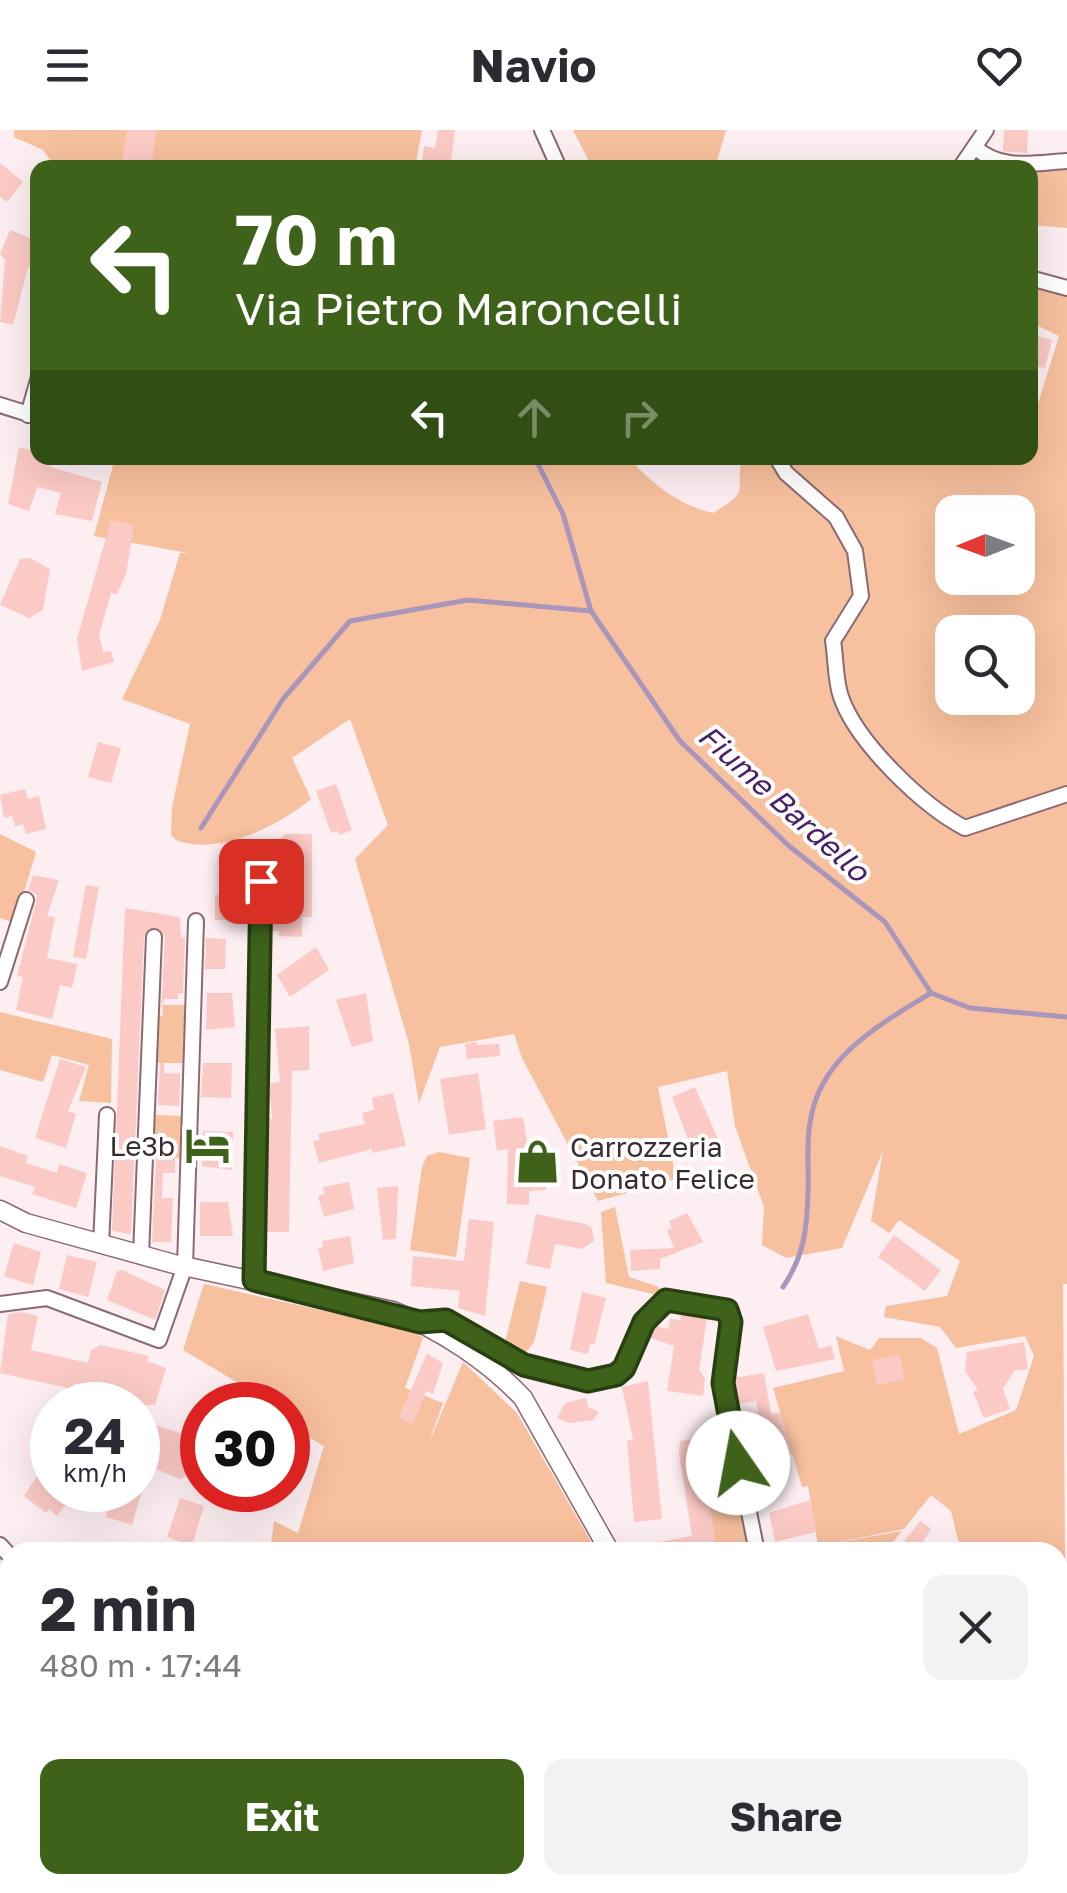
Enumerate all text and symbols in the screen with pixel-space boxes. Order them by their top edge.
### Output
icon: menu [40,38,95,93]
text: Navio [471,38,596,92]
icon: heart [972,38,1027,93]
text: 70 m [235,196,397,280]
icon: left [70,200,200,330]
text: Via Pietro Maroncelli [235,281,682,335]
icon: left [402,390,457,445]
icon: ahead [507,390,562,445]
icon: right [612,390,667,445]
north arrow [935,495,1035,595]
map controls [935,495,1035,715]
button: search [935,615,1035,715]
water label: Fiume Bardello [691,717,878,890]
pin [219,839,304,924]
icon: arrive [234,854,289,909]
hotel icon: Le3b [184,1121,232,1169]
place label: Le3b [109,1129,175,1162]
place label: Carrozzeria Donato Felice [570,1130,755,1195]
shop icon: Carrozzeria Donato Felice [513,1138,561,1186]
speed limit sign: 30 [180,1382,310,1512]
text: 24 [64,1405,126,1465]
position arrow [686,1411,790,1515]
text: km/h [63,1457,127,1488]
text: 2 min [40,1572,197,1644]
button: close [923,1575,1028,1680]
text: 480 m · 17:44 [40,1646,242,1684]
button: Exit [40,1759,524,1874]
button: Share [544,1759,1028,1874]

